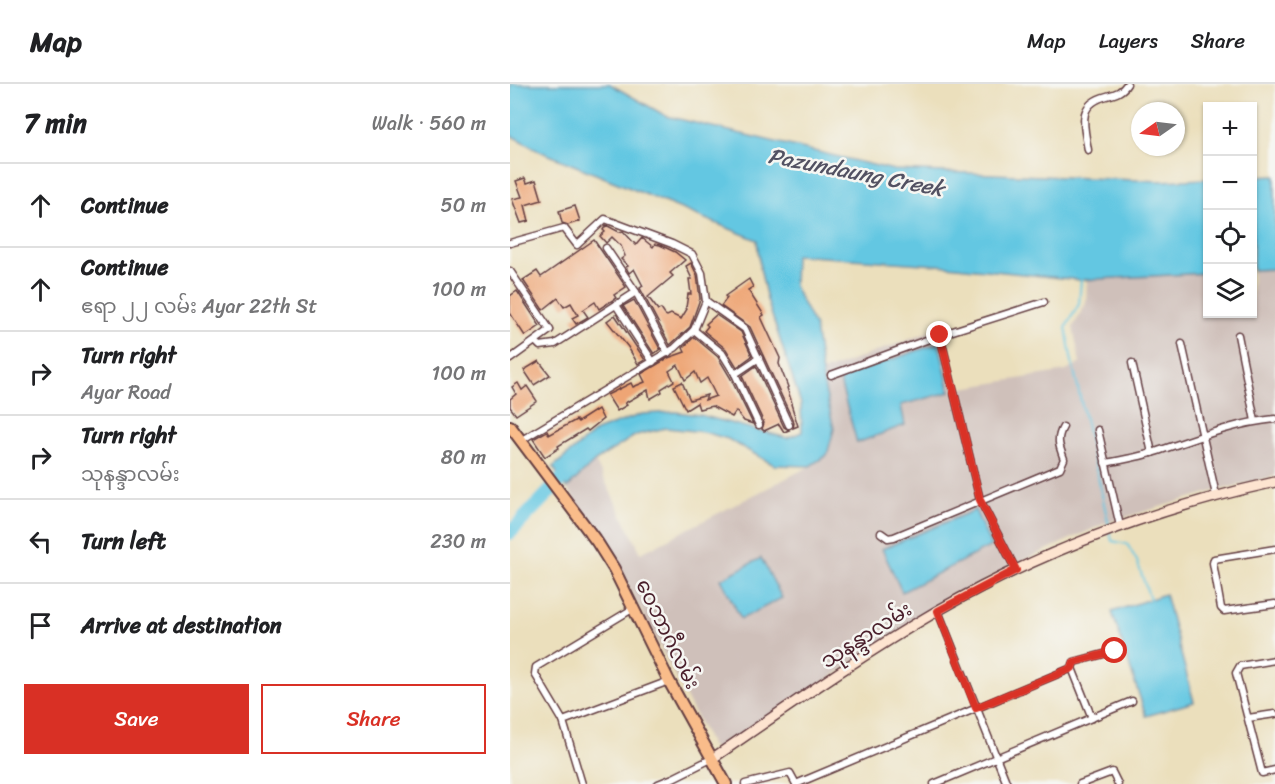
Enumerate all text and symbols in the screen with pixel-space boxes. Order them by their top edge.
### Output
text: Map [30,17,82,66]
text: Map [1027,22,1066,60]
text: Layers [1099,22,1158,60]
text: Share [1191,22,1245,60]
text: 7 min [24,100,87,146]
north arrow [1131,102,1185,156]
map controls [1203,102,1257,318]
button: + [1203,102,1257,156]
text: Walk · 560 m [372,106,486,141]
water label: Pazundaung Creek [765,136,950,209]
button: − [1203,156,1257,210]
text: Continue [81,186,169,225]
text: 50 m [441,188,486,223]
icon: ahead [24,189,57,222]
button: locate [1203,210,1257,264]
text: Continue [81,248,169,287]
button: layers [1203,264,1257,318]
text: 100 m [432,272,486,307]
icon: ahead [24,273,57,306]
text: ဧရာ ၂၂ လမ်း Ayar 22th St [81,289,317,324]
route end [926,321,952,347]
text: Turn right [81,336,176,375]
text: 100 m [432,356,486,391]
icon: right [24,357,57,390]
text: Ayar Road [81,375,171,410]
text: Turn right [81,416,176,455]
text: 80 m [441,440,486,475]
icon: right [24,441,57,474]
text: သုနန္ဒာလမ်း [81,457,180,492]
text: Turn left [81,522,166,561]
text: 230 m [430,524,486,559]
icon: left [24,525,57,558]
street label: ဝေဘာဂီလမ်း [625,572,711,696]
street label: သုနန္ဒာလမ်း [812,591,920,679]
text: Arrive at destination [81,606,282,645]
icon: arrive [24,609,57,642]
route start [1101,637,1127,663]
button: Save [24,684,249,754]
button: Share [261,684,486,754]

